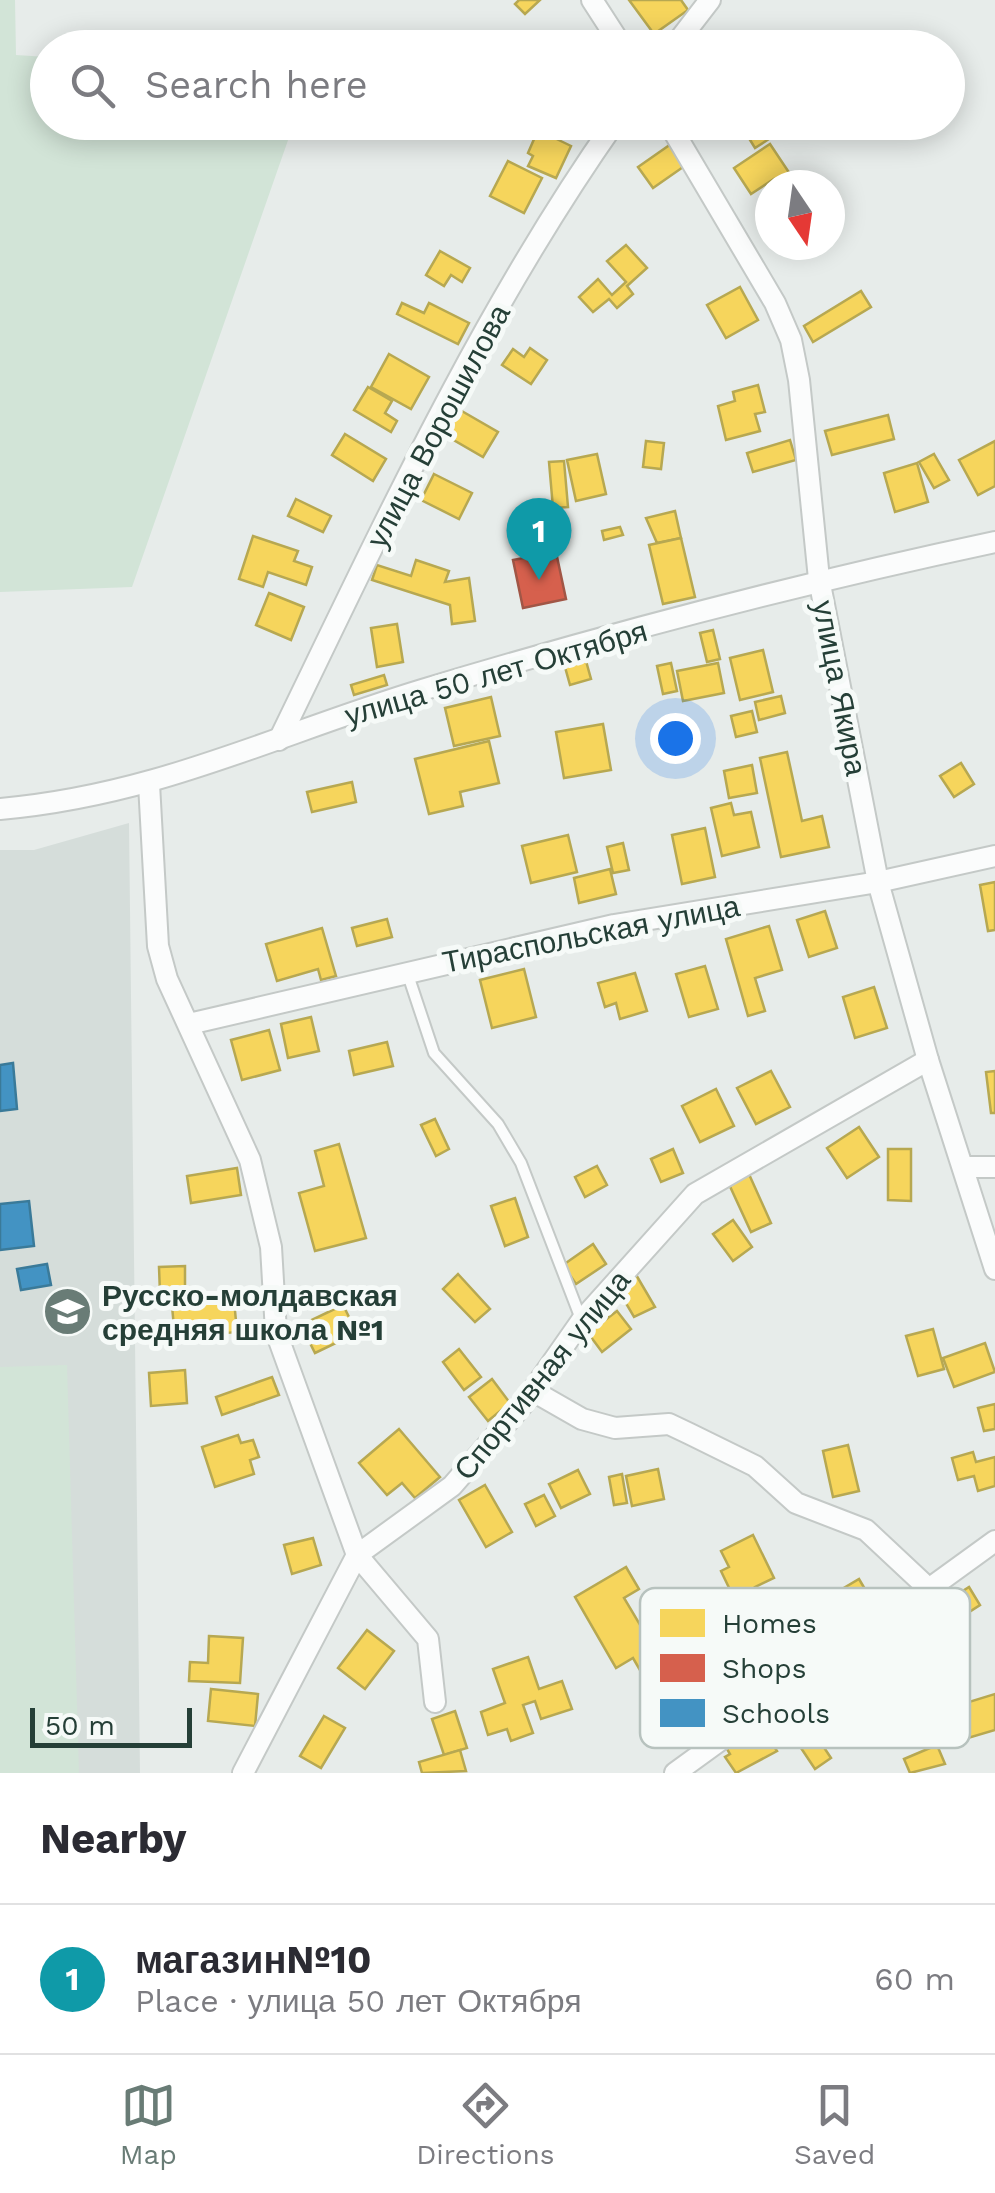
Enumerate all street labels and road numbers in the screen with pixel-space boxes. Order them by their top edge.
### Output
street label: улица Ворошилова [359,298,517,554]
street label: улица Якира [806,597,874,779]
street label: улица 50 лет Октября [341,613,651,733]
street label: Тираспольская улица [439,888,743,980]
street label: Спортивная улица [447,1263,637,1487]

